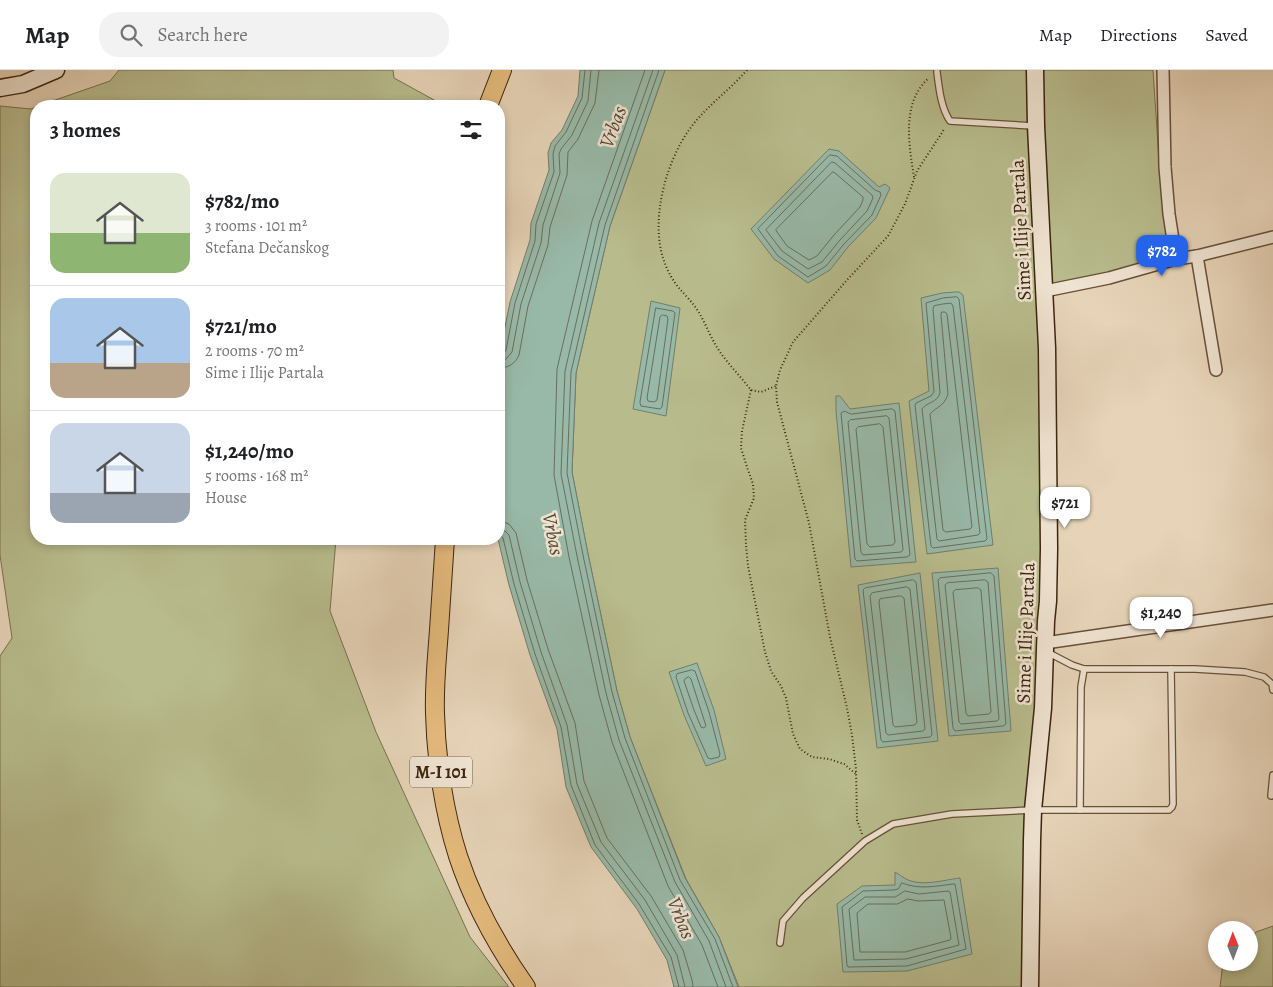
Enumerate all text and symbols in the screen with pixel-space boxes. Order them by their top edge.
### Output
search box [99,12,449,57]
text: Map [25,19,69,51]
icon: search [117,21,145,49]
text: Search here [157,22,248,48]
text: Map [1039,23,1072,47]
text: Directions [1100,23,1177,47]
text: Saved [1205,23,1248,47]
water label: Vrbas [593,102,633,152]
text: 3 homes [50,116,121,144]
icon: filters [457,116,485,144]
street label: Sime i Ilije Partala [1004,159,1038,301]
text: $782/mo [205,187,279,215]
icon: home [90,193,150,253]
text: 3 rooms · 101 m² [205,215,307,237]
pin: $782 [1132,234,1192,277]
text: Stefana Dečanskog [205,237,329,259]
text: $782 [1147,240,1177,262]
text: $721/mo [205,312,277,340]
icon: home [90,318,150,378]
text: 2 rooms · 70 m² [205,340,304,362]
text: Sime i Ilije Partala [205,362,324,384]
text: $1,240/mo [205,437,294,465]
icon: home [90,443,150,503]
text: 5 rooms · 168 m² [205,465,309,487]
pin: $721 [1035,486,1095,529]
text: House [205,487,247,509]
text: $721 [1051,492,1079,514]
water label: Vrbas [536,510,570,558]
street label: Sime i Ilije Partala [1011,562,1041,704]
pin: $1,240 [1120,596,1202,639]
text: $1,240 [1141,602,1181,624]
road number: M-I 101 [410,756,472,788]
water label: Vrbas [660,893,702,943]
north arrow [1208,921,1258,971]
map controls [1208,921,1258,971]

